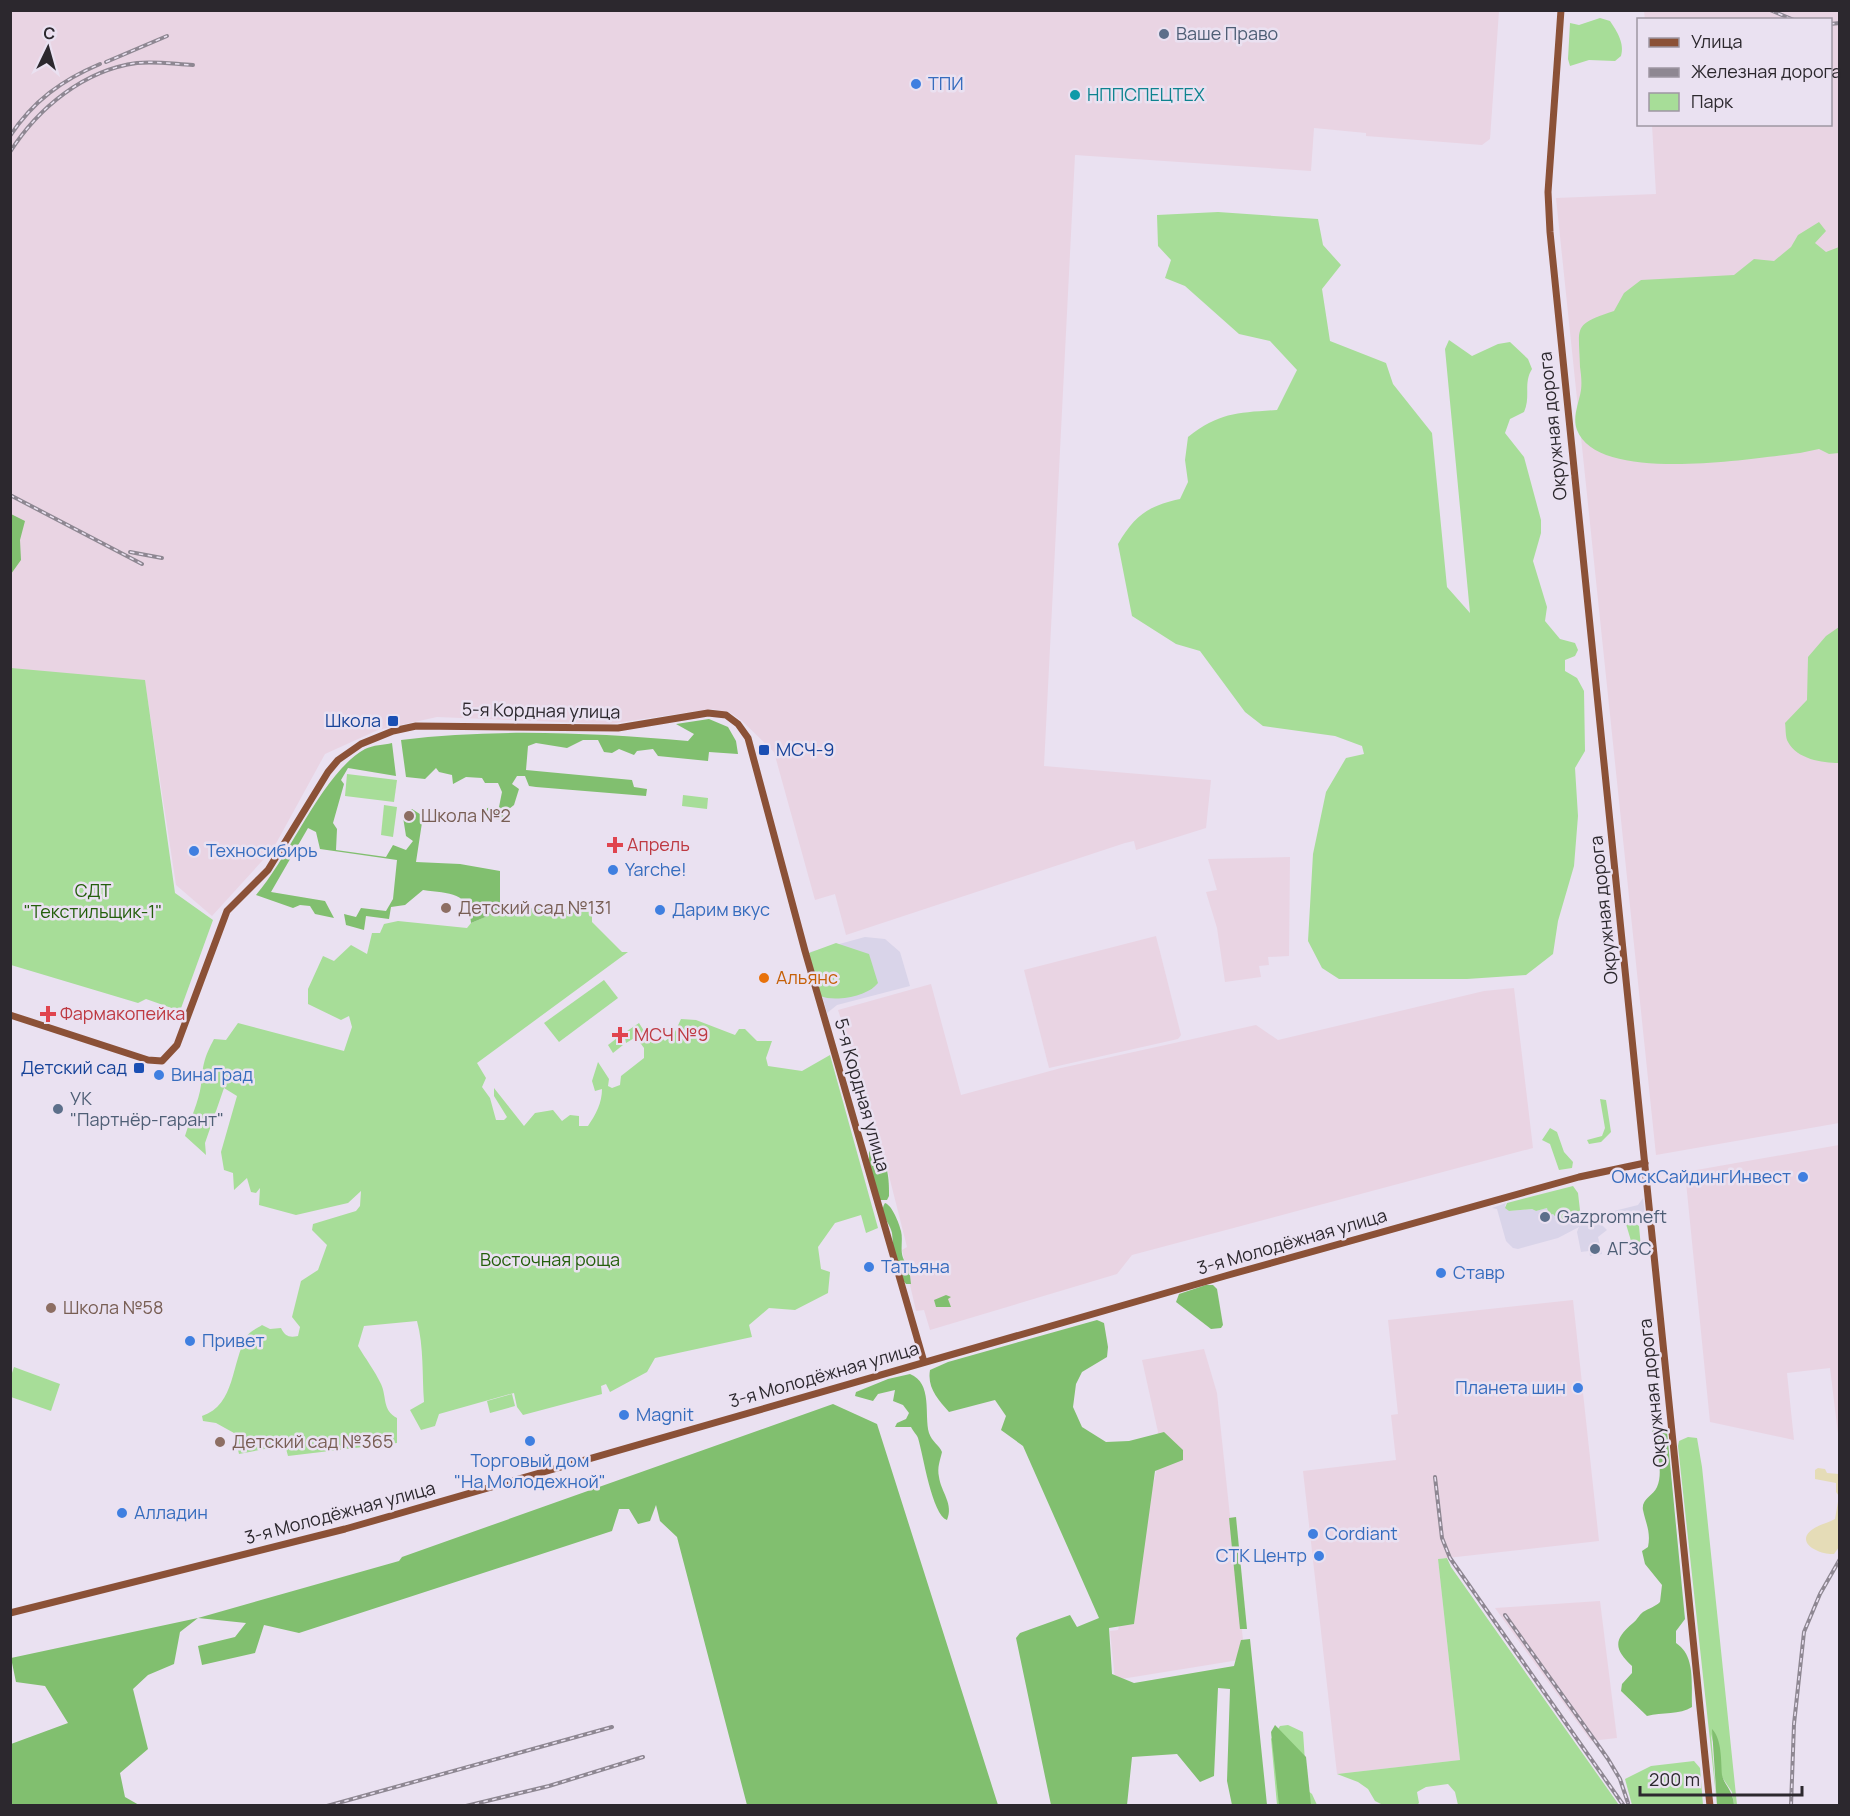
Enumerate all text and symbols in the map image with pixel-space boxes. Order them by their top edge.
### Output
north arrow [18,18,78,78]
legend [1637,18,1832,126]
place label: Ваше Право [1176,21,1278,45]
text: С [42,22,56,45]
marker: Ваше Право [1157,27,1171,41]
text: Улица [1691,29,1743,53]
text: Железная дорога [1691,59,1842,83]
place label: ТПИ [928,71,964,95]
marker: ТПИ [909,77,923,91]
place label: НППСПЕЦТЕХ [1087,82,1205,106]
marker: НППСПЕЦТЕХ [1068,88,1082,102]
text: Парк [1691,89,1734,113]
street label: Окружная дорога [1532,351,1572,502]
street label: 5-я Кордная улица [462,697,621,723]
place label: Школа [325,708,381,732]
marker: Школа [386,714,400,728]
place label: МСЧ-9 [776,737,834,761]
marker: МСЧ-9 [757,743,771,757]
place label: Школа №2 [421,803,511,827]
marker: Школа №2 [402,809,416,823]
place label: Апрель [627,832,690,856]
street label: Окружная дорога [1583,835,1623,986]
place label: Техносибирь [206,838,318,862]
marker: Апрель [608,838,622,852]
marker: Техносибирь [187,844,201,858]
place label: Yarche! [625,857,687,881]
marker: Yarche! [606,863,620,877]
park label: СДТ "Текстильщик-1" [24,878,162,923]
place label: Детский сад №131 [458,895,612,919]
place label: Дарим вкус [672,897,770,921]
marker: Детский сад №131 [439,901,453,915]
marker: Дарим вкус [653,903,667,917]
place label: Альянс [776,965,838,989]
marker: Альянс [757,971,771,985]
place label: Фармакопейка [60,1001,185,1025]
marker: Фармакопейка [41,1007,55,1021]
street label: 5-я Кордная улица [830,1015,896,1174]
place label: МСЧ №9 [634,1022,708,1046]
marker: МСЧ №9 [611,1026,629,1044]
place label: Детский сад [21,1055,127,1079]
marker: Детский сад [132,1061,146,1075]
place label: ВинаГрад [171,1062,253,1086]
marker: ВинаГрад [152,1068,166,1082]
place label: УК "Партнёр-гарант" [70,1086,224,1131]
marker: УК "Партнёр-гарант" [51,1102,65,1116]
place label: ОмскСайдингИнвест [1612,1164,1791,1188]
marker: ОмскСайдингИнвест [1796,1170,1810,1184]
street label: 3-я Молодёжная улица [1194,1202,1389,1280]
place label: Gazpromneft [1557,1204,1667,1228]
marker: Gazpromneft [1538,1210,1552,1224]
place label: АГЗС [1607,1236,1652,1260]
marker: АГЗС [1588,1242,1602,1256]
park label: Восточная роща [480,1247,620,1271]
place label: Татьяна [881,1254,950,1278]
marker: Татьяна [862,1260,876,1274]
place label: Ставр [1453,1260,1505,1284]
marker: Ставр [1434,1266,1448,1280]
place label: Школа №58 [63,1295,163,1319]
marker: Школа №58 [44,1301,58,1315]
street label: Окружная дорога [1632,1318,1672,1469]
place label: Привет [202,1328,265,1352]
marker: Привет [183,1334,197,1348]
street label: 3-я Молодёжная улица [726,1335,921,1413]
place label: Планета шин [1455,1375,1566,1399]
marker: Планета шин [1571,1381,1585,1395]
place label: Magnit [636,1402,694,1426]
marker: Magnit [617,1408,631,1422]
place label: Детский сад №365 [232,1429,393,1453]
marker: Торговый дом "На Молодежной" [523,1434,537,1448]
marker: Детский сад №365 [213,1435,227,1449]
place label: Торговый дом "На Молодежной" [454,1448,606,1493]
street label: 3-я Молодёжная улица [242,1475,438,1549]
place label: Алладин [134,1500,208,1524]
marker: Алладин [115,1506,129,1520]
place label: Cordiant [1325,1521,1398,1545]
marker: Cordiant [1306,1527,1320,1541]
place label: СТК Центр [1216,1543,1307,1567]
marker: СТК Центр [1312,1549,1326,1563]
scale bar [1640,1759,1802,1797]
text: 200 m [1649,1767,1700,1791]

